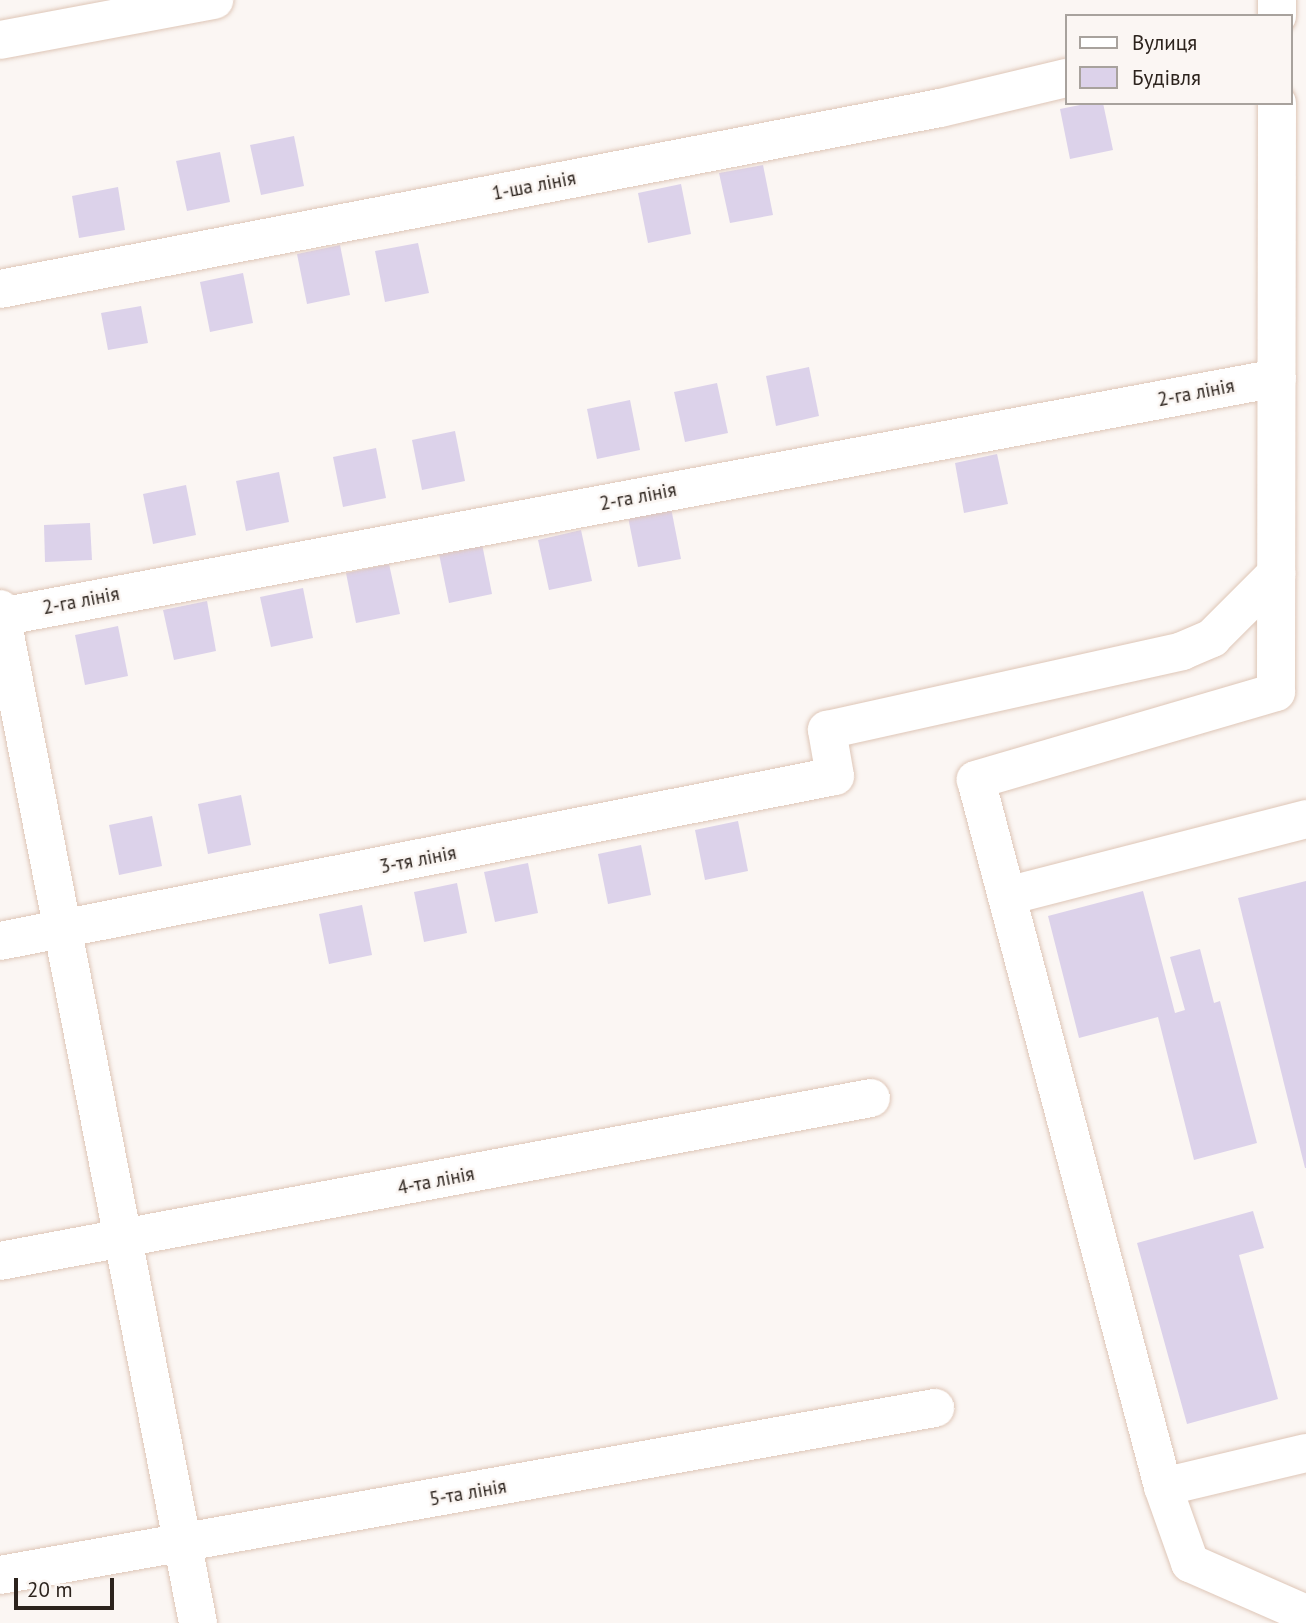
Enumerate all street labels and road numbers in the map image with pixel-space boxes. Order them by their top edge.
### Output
street label: 1-ша лінія [490,167,578,205]
street label: 2-га лінія [1156,374,1236,412]
street label: 2-га лінія [598,478,678,516]
street label: 2-га лінія [41,582,121,620]
street label: 3-тя лінія [378,841,458,879]
street label: 4-та лінія [396,1162,476,1200]
street label: 5-та лінія [428,1475,508,1511]

